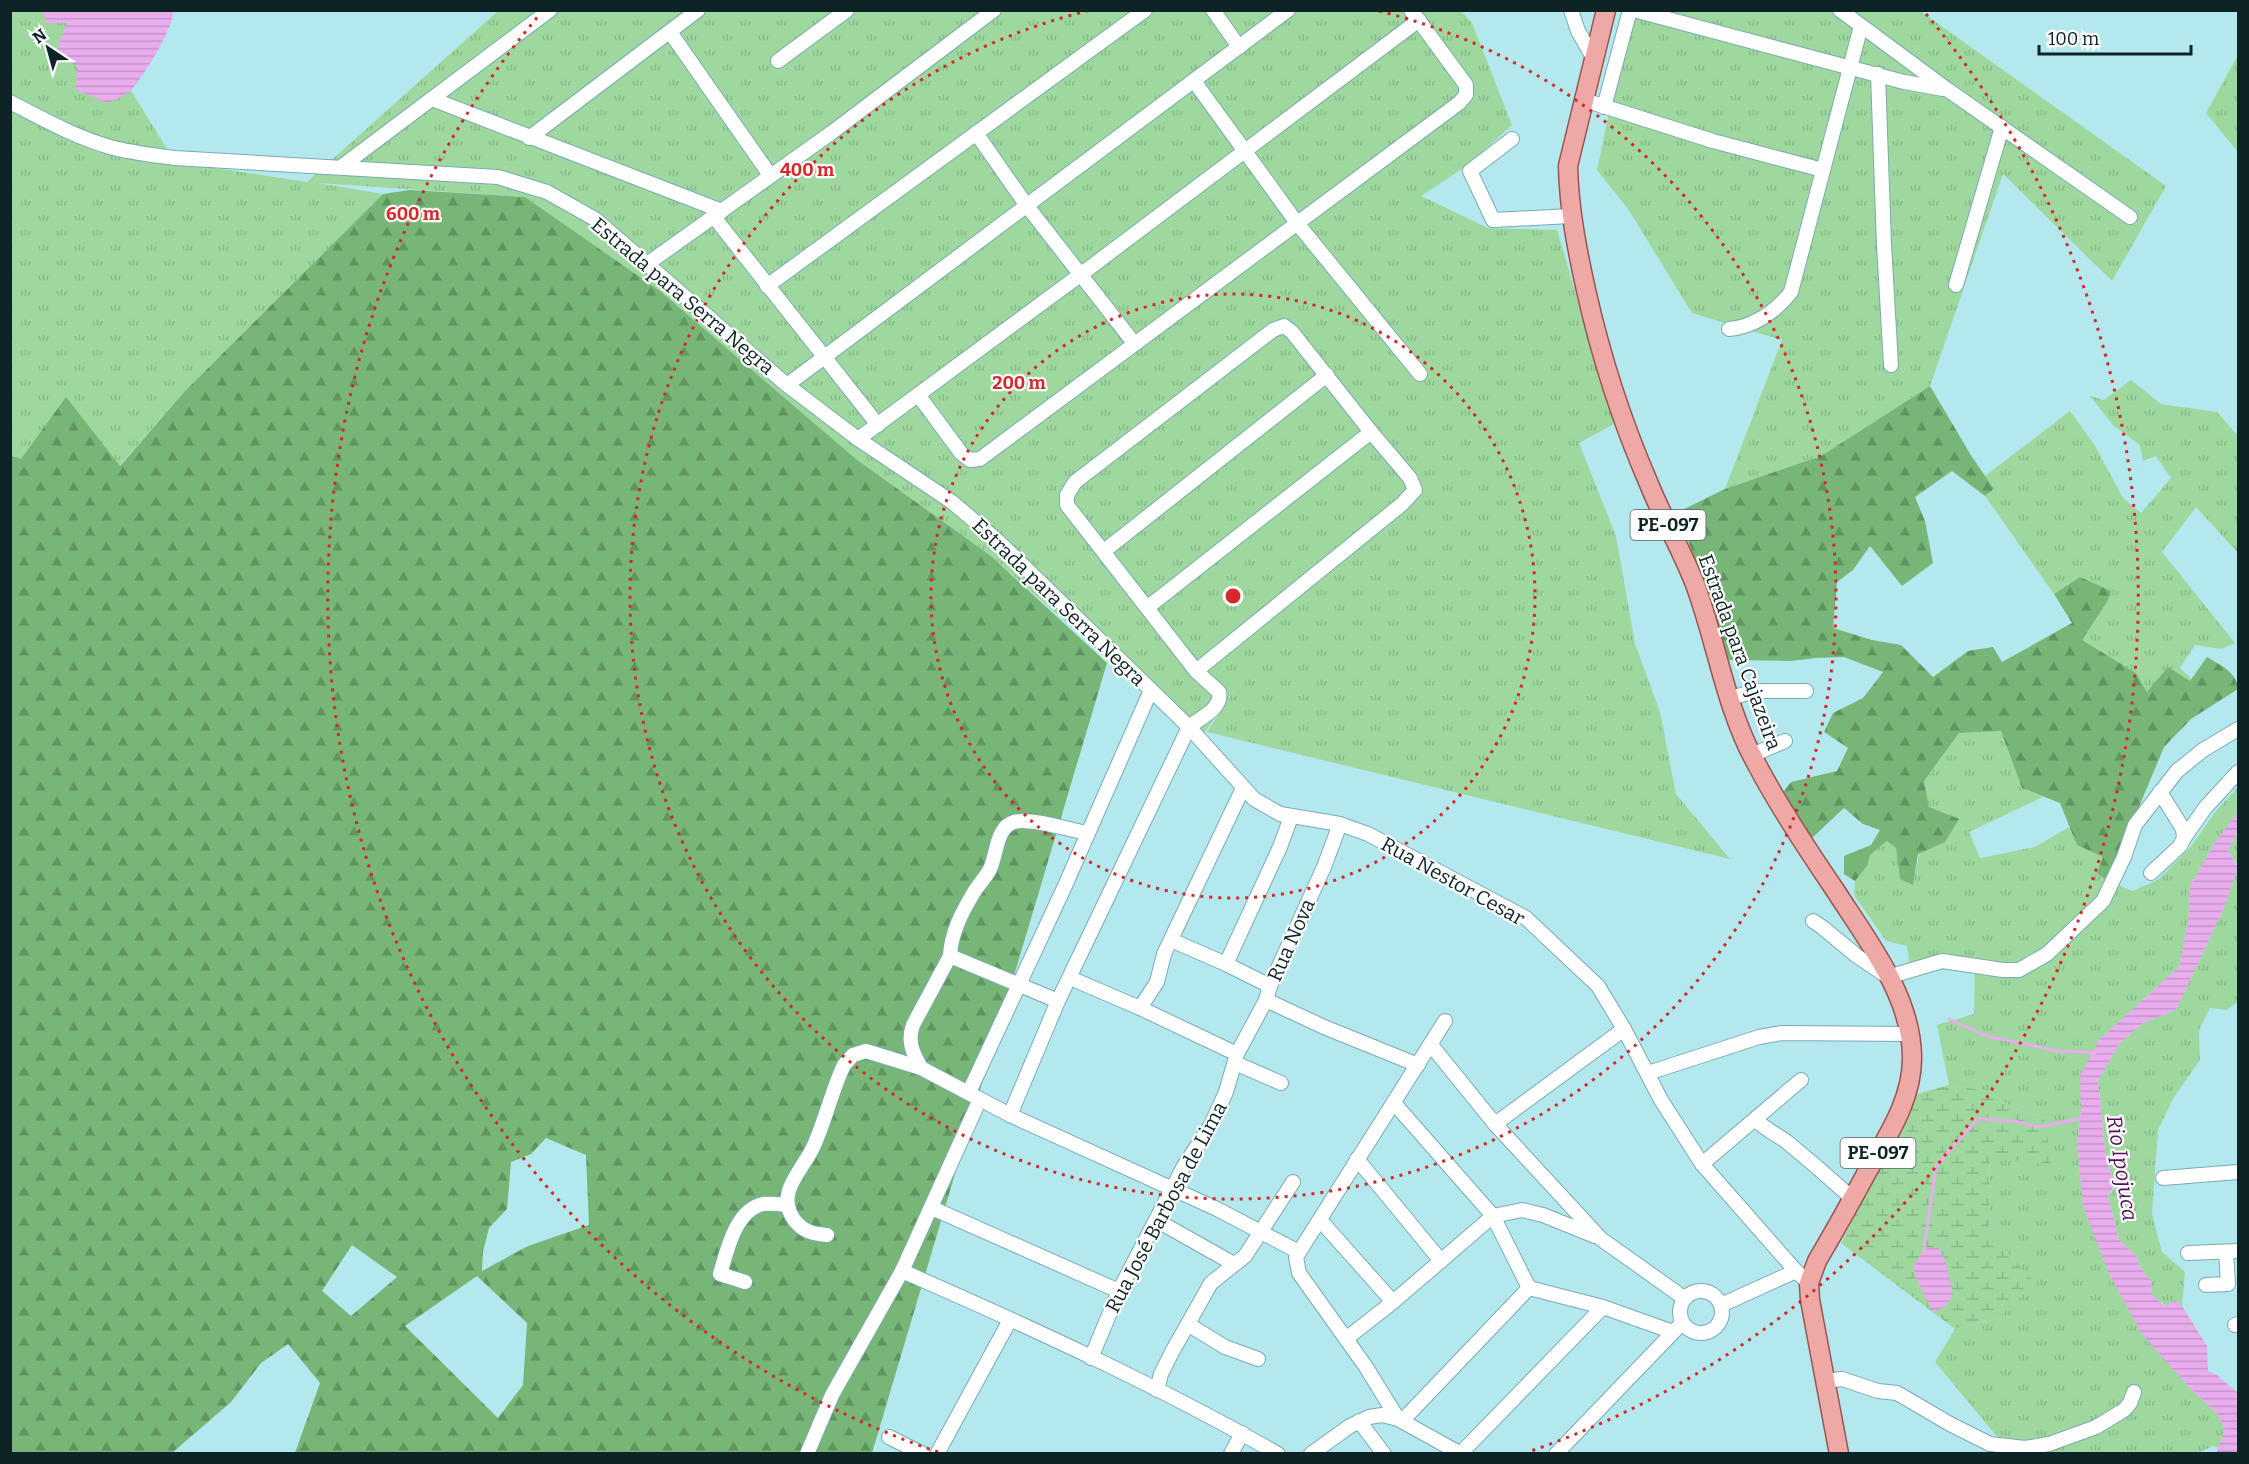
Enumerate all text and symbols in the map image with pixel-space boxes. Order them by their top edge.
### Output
north arrow [18,18,78,78]
scale bar [2039,18,2190,56]
text: N [29,25,50,48]
text: 100 m [2048,28,2099,50]
text: 400 m [780,159,834,181]
text: 600 m [386,203,440,225]
street label: Estrada para Serra Negra [587,212,779,380]
text: 200 m [992,372,1046,394]
road number: PE-097 [1630,510,1706,540]
street label: Estrada para Serra Negra [967,513,1151,691]
street label: Estrada para Cajazeira [1693,551,1787,753]
centre of rings [1223,586,1243,606]
street label: Rua Nestor Cesar [1377,832,1529,930]
street label: Rua Nova [1262,895,1320,985]
street label: Rua José Barbosa de Lima [1100,1097,1232,1317]
water label: Rio Ipojuca [2101,1113,2143,1223]
road number: PE-097 [1840,1138,1916,1168]

